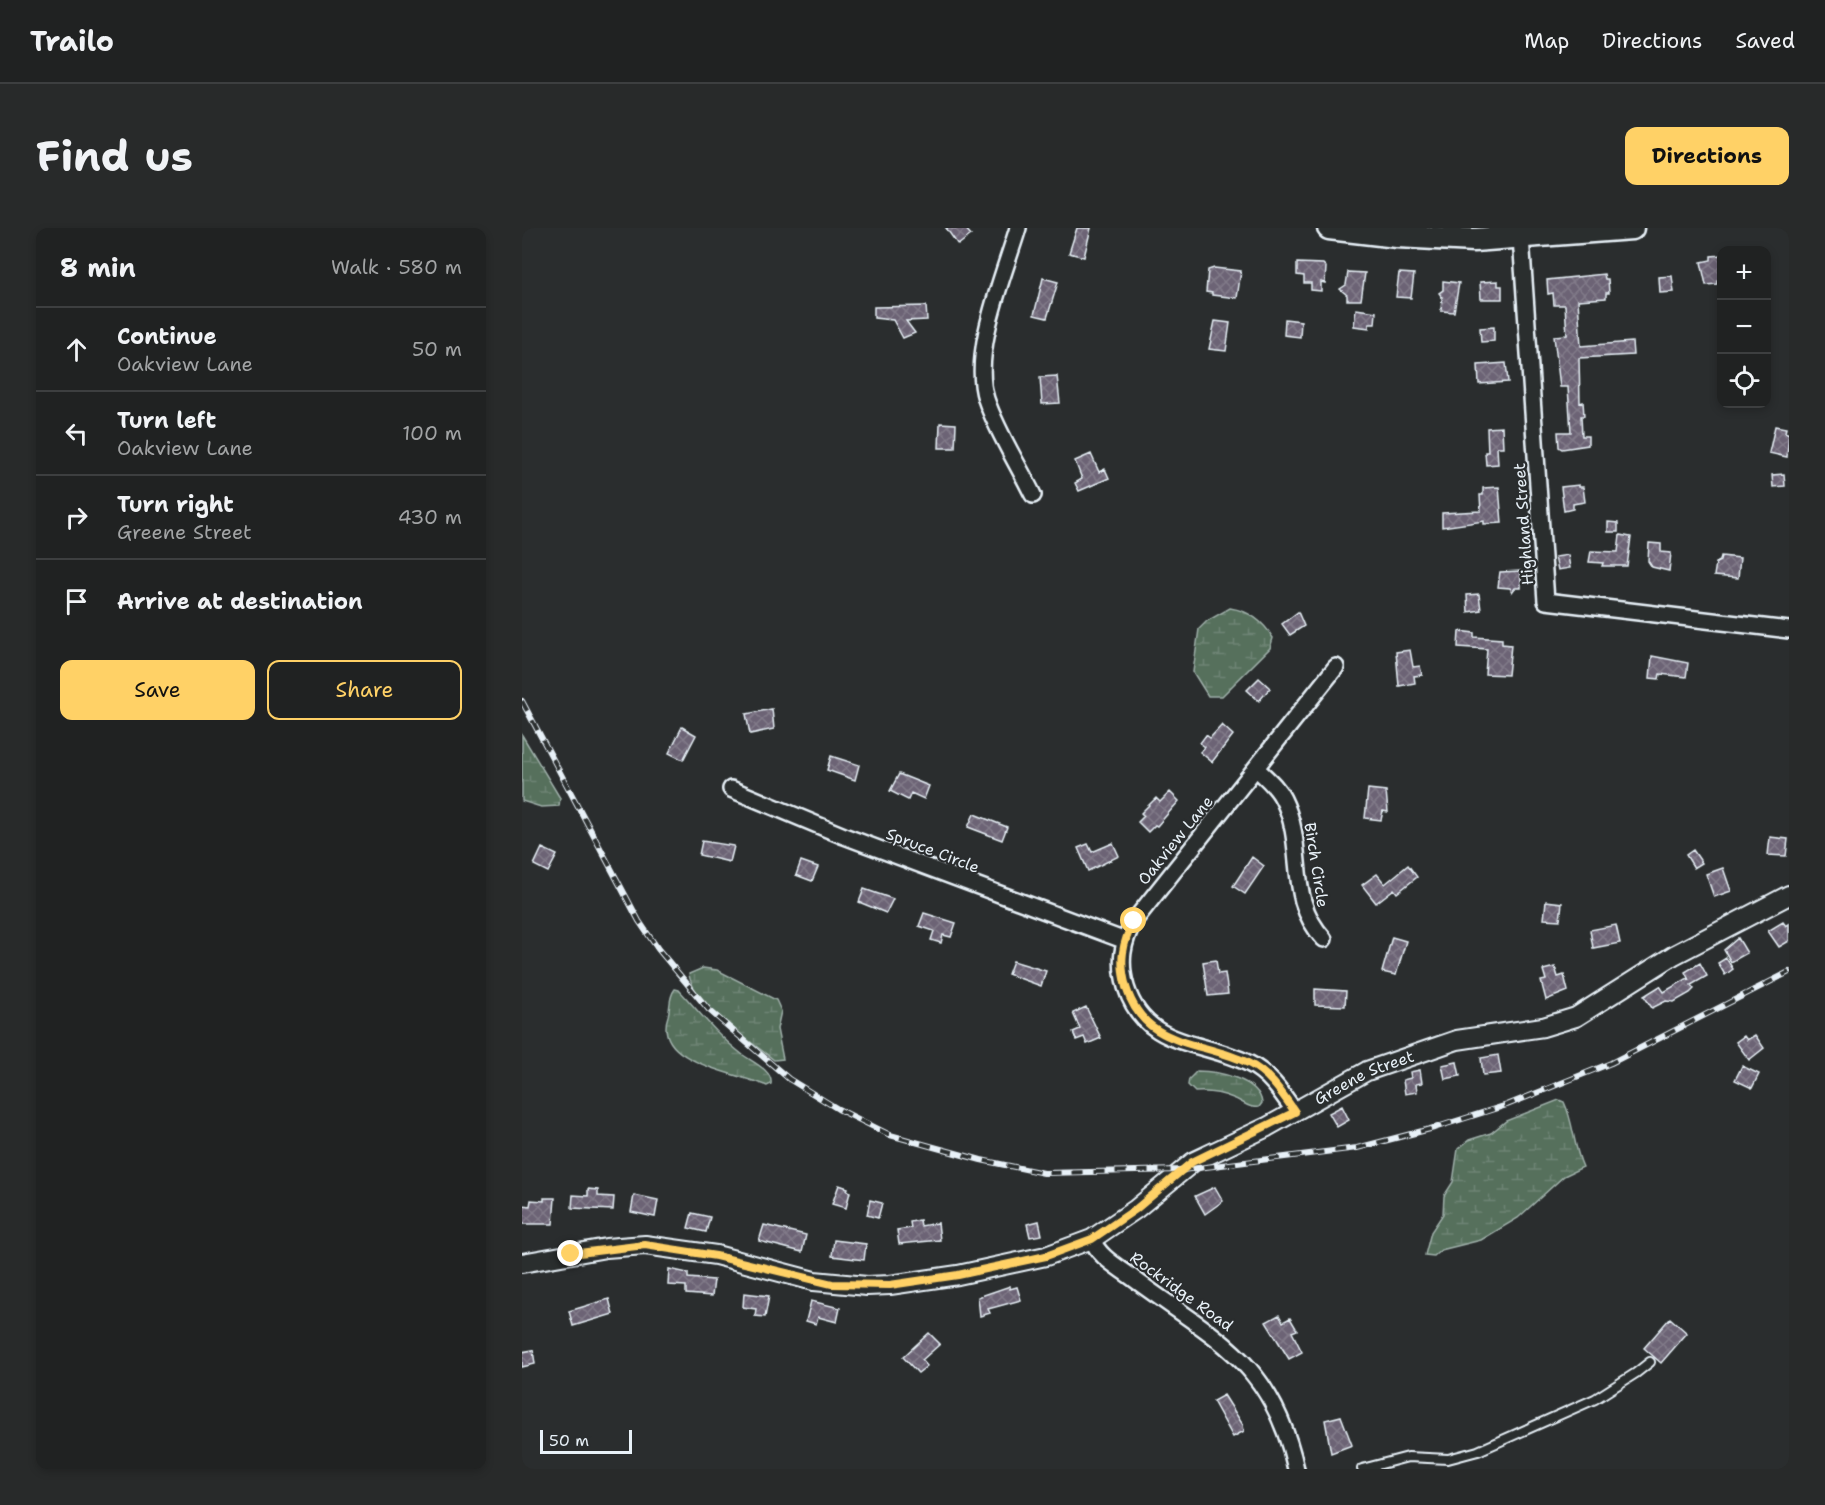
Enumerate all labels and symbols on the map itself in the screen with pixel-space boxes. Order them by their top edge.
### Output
street label: Highland Street [1509,462,1538,586]
street label: Oakview Lane [1133,791,1218,889]
street label: Birch Circle [1299,821,1334,909]
street label: Spruce Circle [883,823,982,878]
route start [1120,907,1146,933]
street label: Greene Street [1310,1046,1417,1110]
route end [557,1240,583,1266]
street label: Rockridge Road [1126,1247,1237,1336]
scale bar [540,1427,632,1454]

